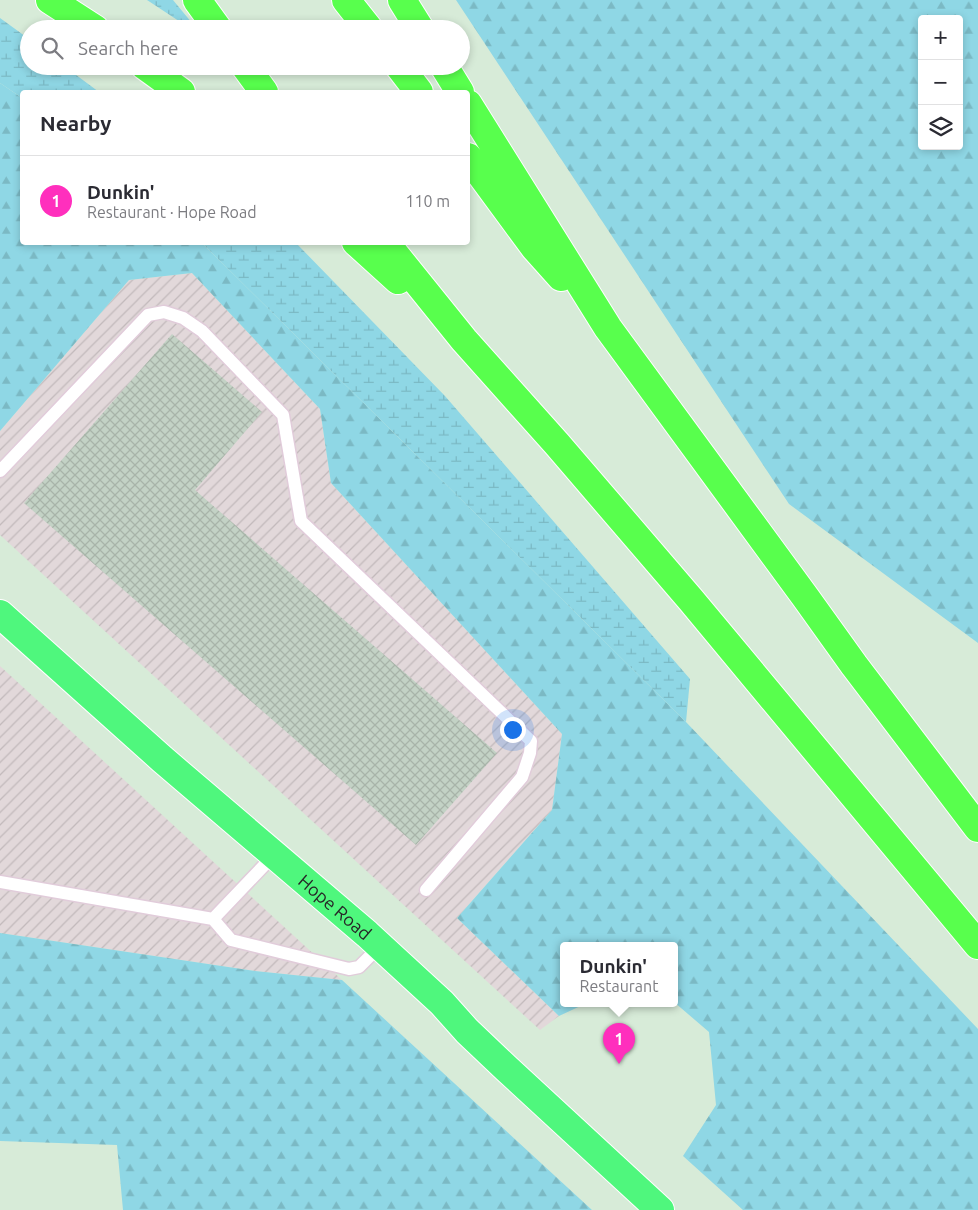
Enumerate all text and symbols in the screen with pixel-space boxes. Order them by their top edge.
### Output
map controls [918,15,963,150]
button: + [918,15,963,60]
search box [20,20,470,75]
icon: search [38,34,66,62]
text: Search here [78,37,178,59]
button: − [918,60,963,105]
button: layers [918,105,963,150]
text: Nearby [40,111,111,135]
text: Dunkin' [87,181,154,203]
text: 1 [51,192,61,210]
text: 110 m [405,192,450,210]
text: Restaurant · Hope Road [87,203,257,221]
your location [500,717,526,743]
street label: Hope Road [295,870,376,943]
popup [560,942,678,1007]
text: Dunkin' [579,955,647,977]
text: Restaurant [579,977,659,995]
pin: 1 [603,1023,635,1064]

